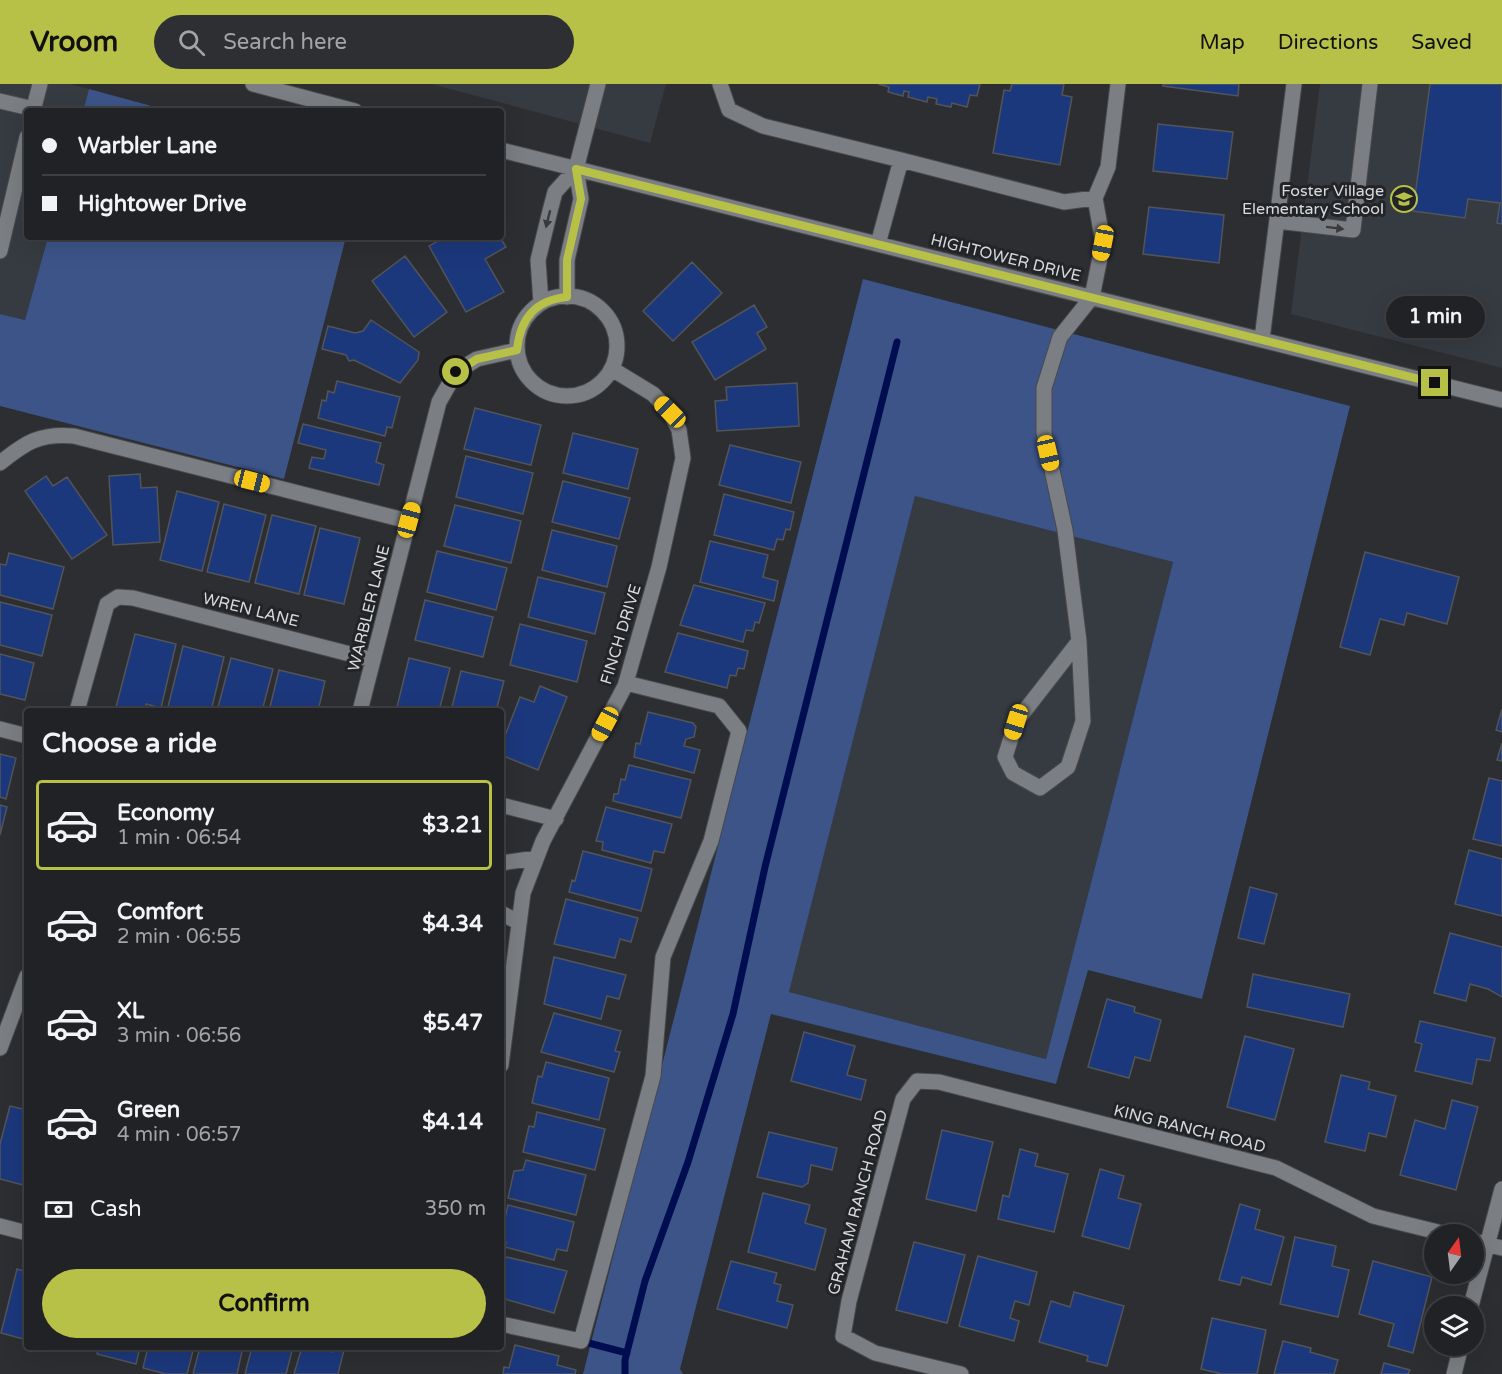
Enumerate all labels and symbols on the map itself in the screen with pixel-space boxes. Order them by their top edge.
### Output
place label: Foster Village Elementary School [1242,181,1384,219]
school or university icon: Foster Village Elementary School [1389,184,1419,214]
one-way arrow [543,210,553,228]
one-way arrow [1326,223,1345,232]
car [1091,224,1115,262]
street label: HIGHTOWER DRIVE [928,230,1083,286]
callout: 1 min [1386,296,1484,338]
route start [442,358,469,385]
route end [1421,369,1448,396]
car [651,393,689,431]
car [1035,433,1061,473]
car [232,468,272,494]
car [396,500,422,540]
street label: WARBLER LANE [344,543,394,673]
street label: FINCH DRIVE [596,582,646,687]
street label: WREN LANE [200,588,301,632]
car [1002,702,1030,742]
car [589,704,621,744]
street label: KING RANCH ROAD [1112,1100,1268,1158]
street label: GRAHAM RANCH ROAD [824,1108,892,1297]
north arrow [1424,1224,1484,1284]

